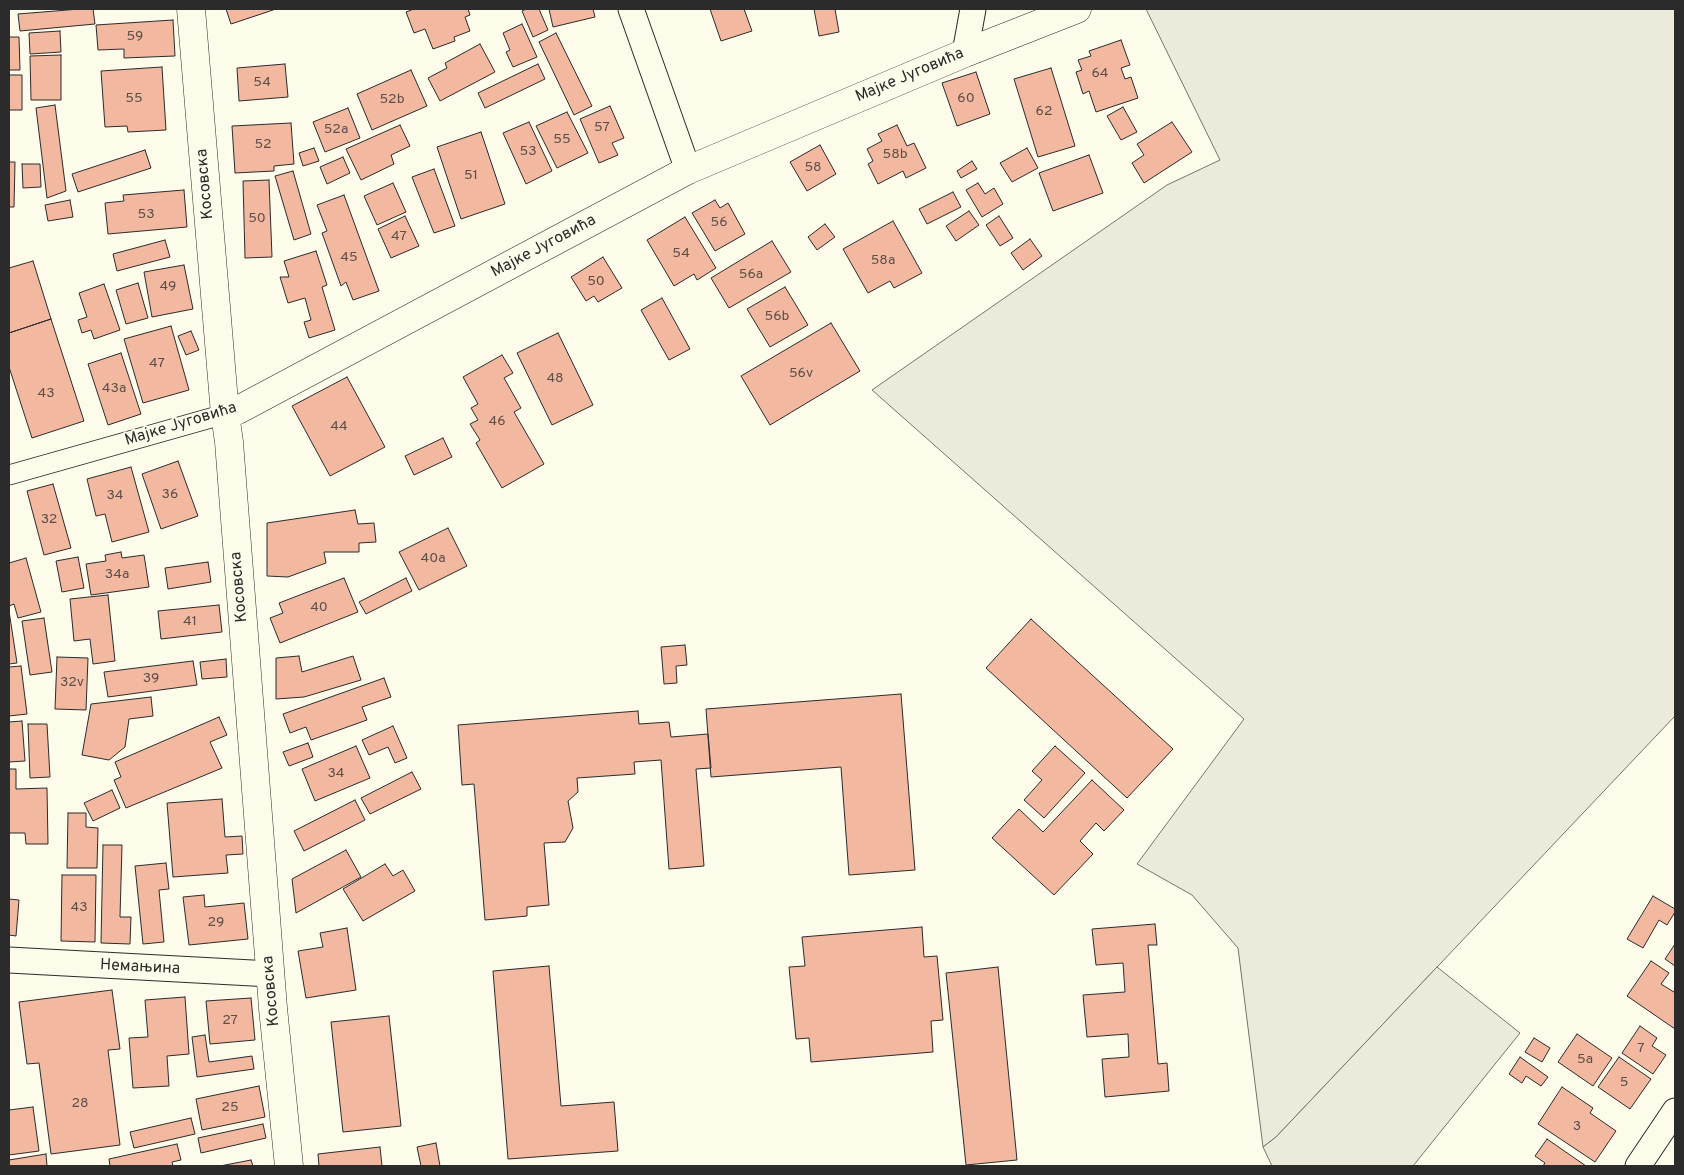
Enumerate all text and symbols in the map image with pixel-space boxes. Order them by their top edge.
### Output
house number: 59 [127,29,143,45]
street label: Мајке Југовића [853,45,967,107]
house number: 64 [1091,66,1109,82]
house number: 54 [253,75,271,91]
house number: 55 [125,91,143,107]
house number: 60 [957,91,975,107]
house number: 52b [379,92,405,108]
house number: 62 [1036,104,1052,120]
house number: 57 [594,120,610,136]
house number: 52a [324,122,348,138]
house number: 55 [553,132,571,148]
house number: 52 [254,137,272,153]
house number: 53 [519,144,537,160]
house number: 58b [882,147,908,163]
street label: Косовска [193,148,219,220]
house number: 58 [804,160,822,176]
house number: 51 [464,168,478,184]
house number: 53 [137,207,155,223]
house number: 50 [248,211,266,227]
street label: Мајке Југовића [488,211,600,283]
house number: 56 [710,215,728,231]
house number: 47 [391,229,407,245]
house number: 54 [672,246,690,262]
house number: 45 [340,250,358,266]
house number: 58a [871,253,895,269]
house number: 56a [739,267,763,283]
house number: 50 [587,274,605,290]
house number: 49 [160,279,176,295]
house number: 56b [765,309,789,325]
house number: 47 [149,356,165,372]
house number: 56v [789,366,813,382]
house number: 48 [546,371,564,387]
house number: 43a [102,381,126,397]
house number: 43 [37,386,55,402]
street label: Мајке Југовића [123,399,239,451]
house number: 46 [488,414,506,430]
house number: 44 [330,419,348,435]
house number: 36 [162,487,178,503]
house number: 34 [106,488,124,504]
house number: 32 [41,512,57,528]
street label: Косовска [227,551,253,623]
house number: 40a [420,551,446,567]
house number: 34a [105,567,129,583]
house number: 40 [310,600,328,616]
house number: 41 [183,614,197,630]
house number: 39 [143,671,159,687]
house number: 32v [60,675,84,691]
house number: 34 [327,766,345,782]
house number: 43 [70,900,88,916]
house number: 29 [208,915,224,931]
street label: Косовска [259,955,285,1027]
street label: Немањина [99,956,181,980]
house number: 27 [222,1013,238,1029]
house number: 7 [1637,1041,1645,1057]
house number: 5a [1577,1052,1593,1068]
house number: 5 [1620,1075,1628,1091]
house number: 28 [71,1096,89,1112]
house number: 25 [221,1100,239,1116]
house number: 3 [1573,1119,1581,1135]

